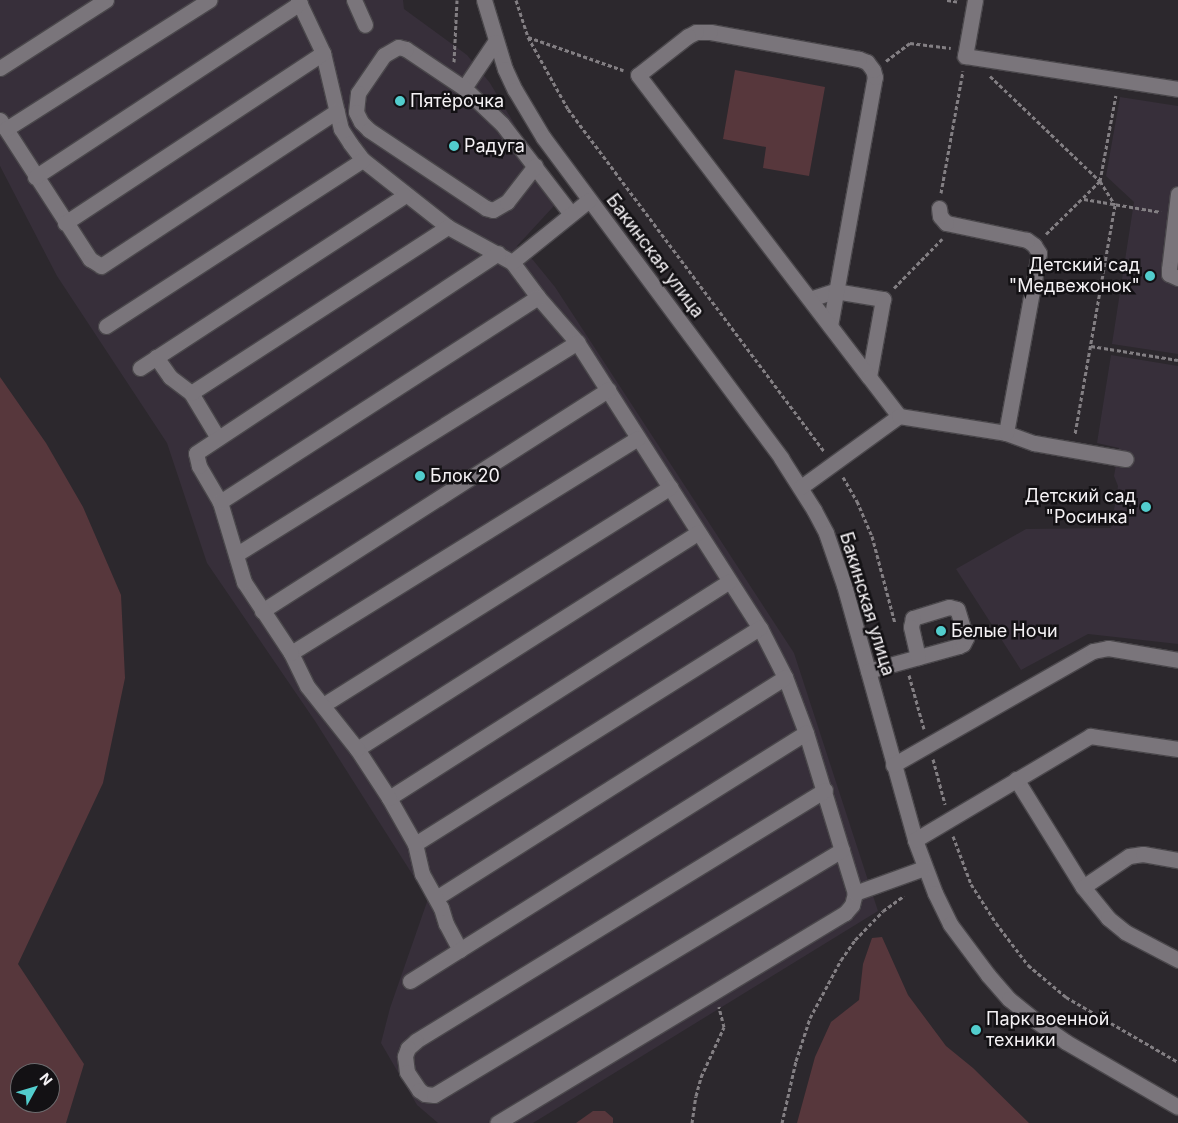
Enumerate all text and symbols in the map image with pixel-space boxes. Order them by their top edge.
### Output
place label: Пятёрочка [410,90,504,112]
marker: Пятёрочка [394,95,406,107]
place label: Радуга [464,135,525,157]
marker: Радуга [448,140,460,152]
street label: Бакинская улица [602,190,708,322]
place label: Детский сад "Медвежонок" [1009,255,1140,298]
marker: Детский сад "Медвежонок" [1144,270,1156,282]
place label: Блок 20 [430,465,500,487]
marker: Блок 20 [414,470,426,482]
place label: Детский сад "Росинка" [1024,486,1136,528]
marker: Детский сад "Росинка" [1140,501,1152,513]
street label: Бакинская улица [835,530,899,678]
place label: Белые Ночи [951,620,1058,642]
marker: Белые Ночи [935,625,947,637]
place label: Парк военной техники [986,1009,1110,1052]
marker: Парк военной техники [970,1024,982,1036]
north arrow [10,1063,60,1113]
text: N [36,1069,56,1088]

